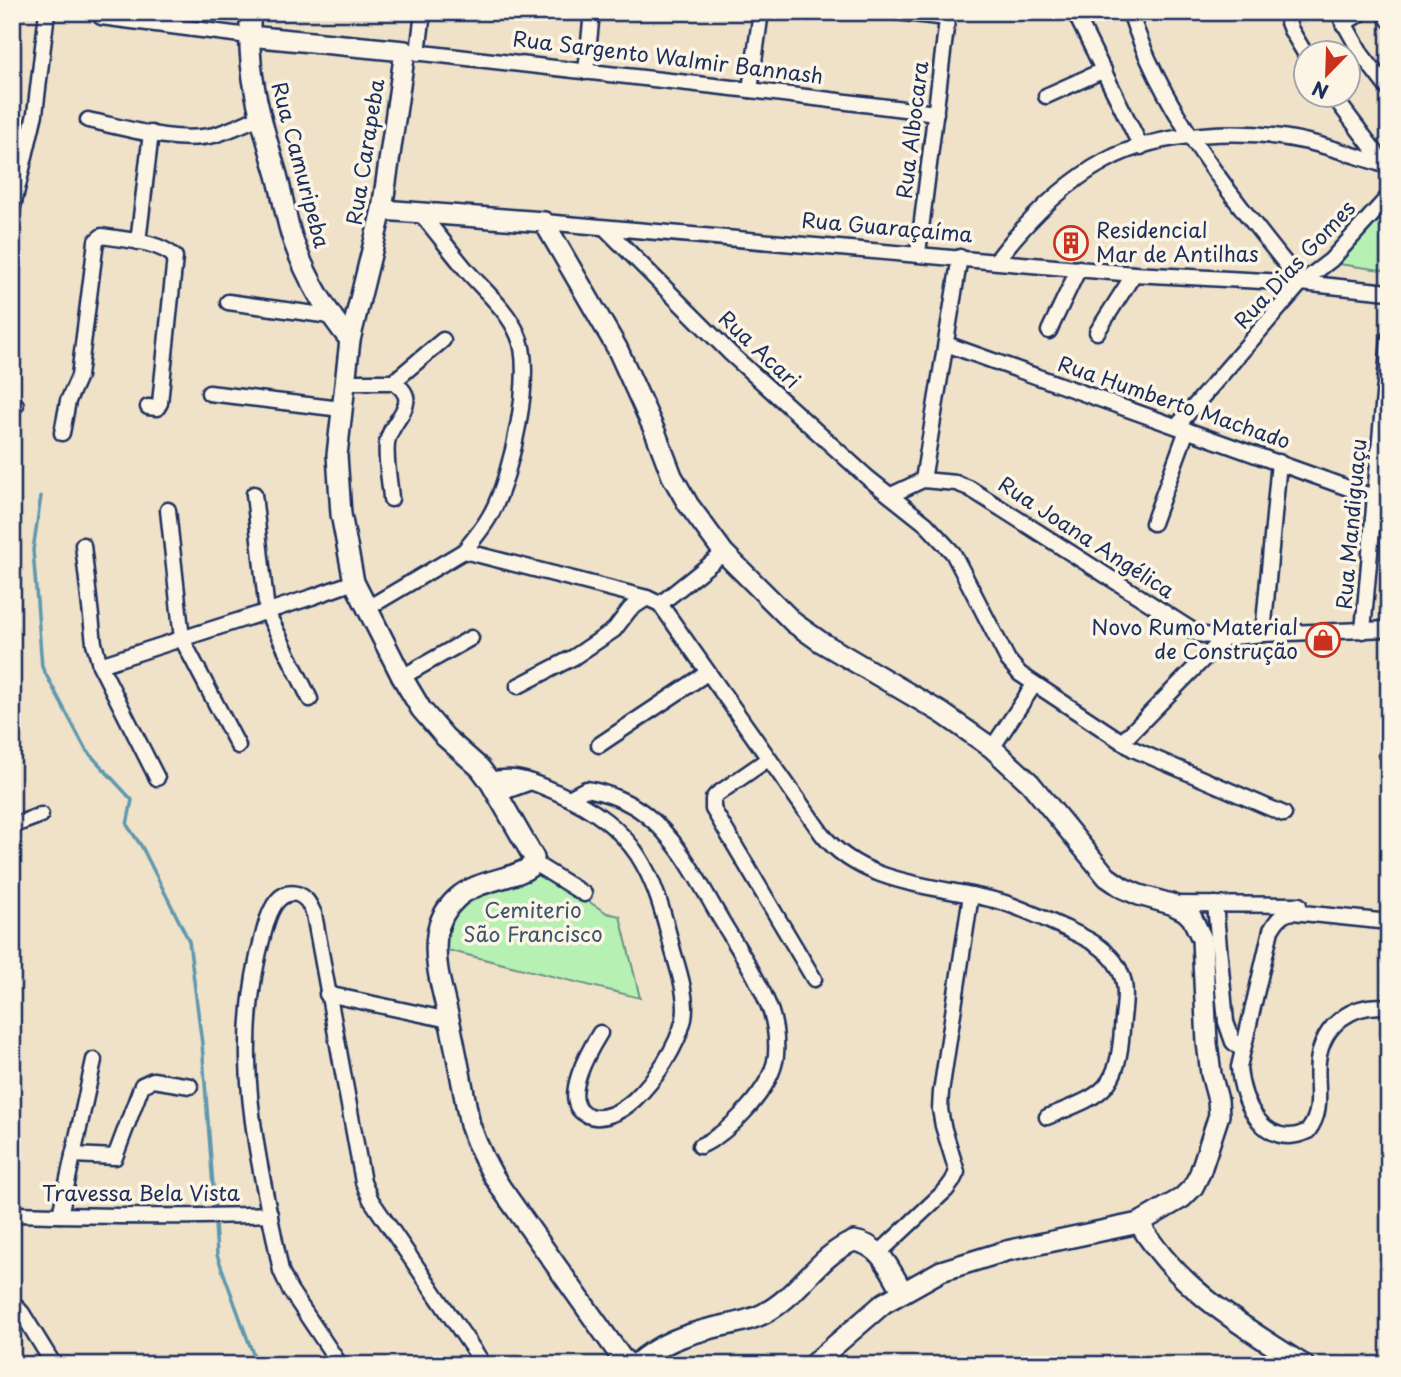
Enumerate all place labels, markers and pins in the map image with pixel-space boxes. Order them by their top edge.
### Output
place label: Residencial Mar de Antilhas [1096,213,1258,269]
building icon: Residencial Mar de Antilhas [1052,224,1090,262]
place label: Novo Rumo Material de Construção [1091,610,1298,666]
shop icon: Novo Rumo Material de Construção [1304,621,1342,659]

